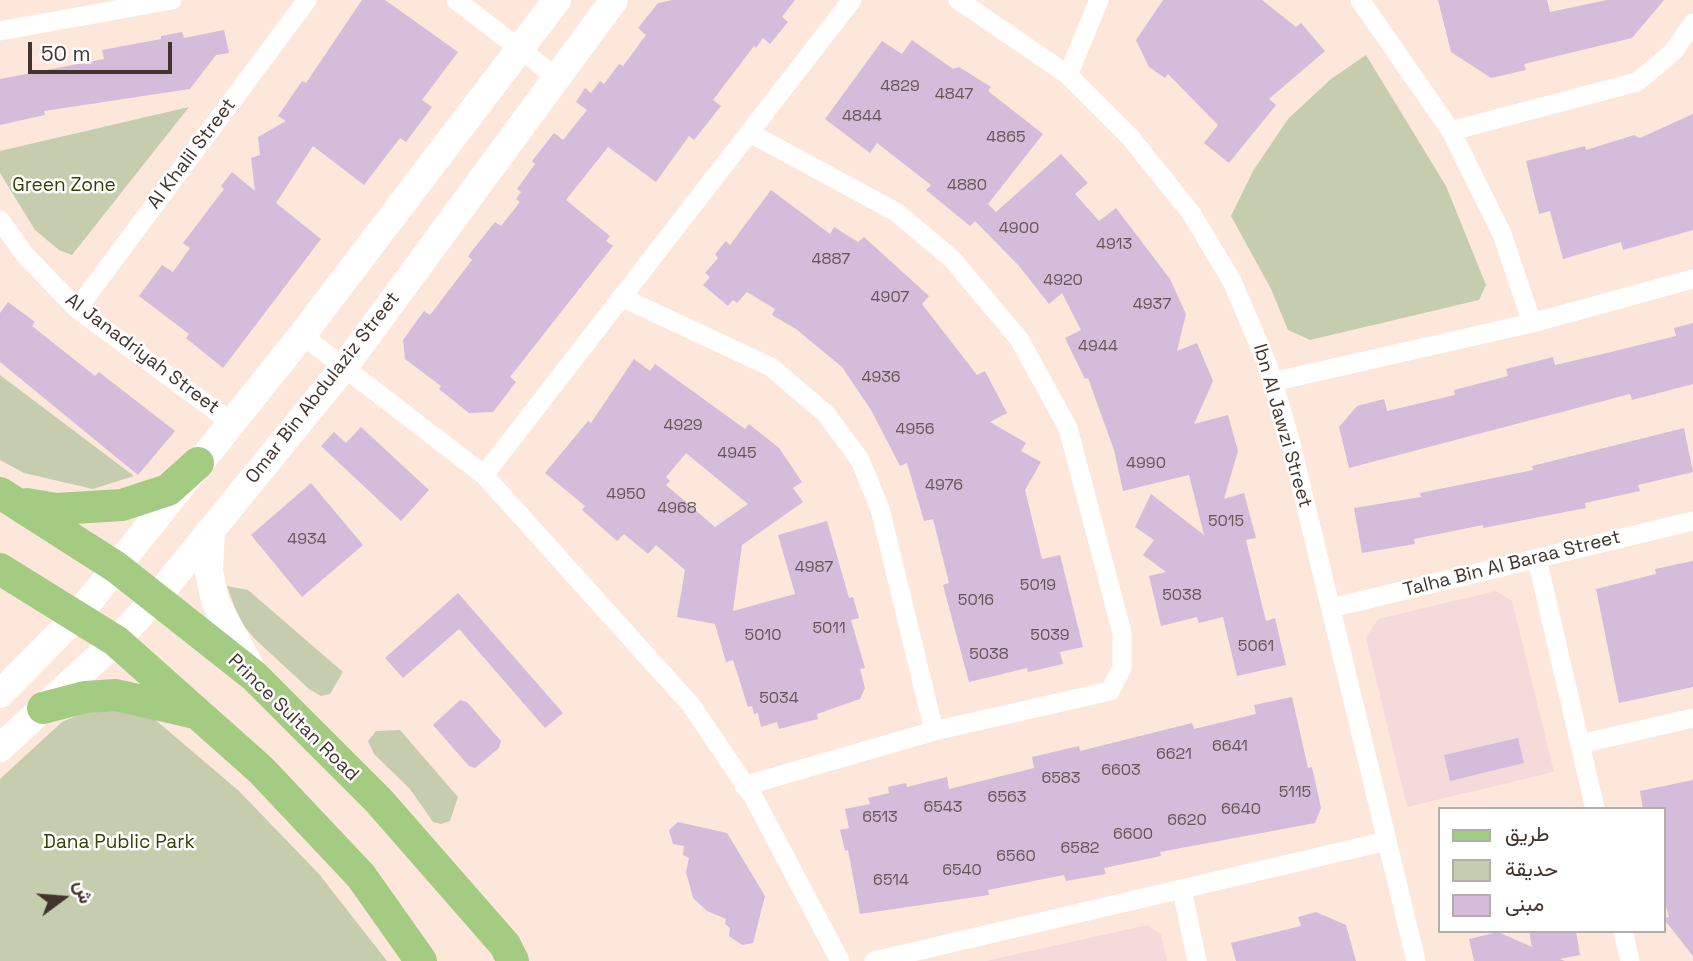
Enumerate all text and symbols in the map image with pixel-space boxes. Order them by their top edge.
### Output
scale bar [32,28,175,72]
text: 50 m [41,40,91,67]
house number: 4829 [880,77,920,97]
house number: 4847 [935,85,973,105]
street label: Al Khalil Street [143,94,241,214]
house number: 4844 [842,107,882,127]
house number: 4865 [986,128,1026,148]
park label: Green Zone [12,175,116,197]
house number: 4880 [947,176,987,196]
house number: 4900 [999,219,1039,239]
house number: 4913 [1096,235,1132,255]
house number: 4887 [812,250,850,270]
house number: 4920 [1043,271,1083,291]
street label: Omar Bin Abdulaziz Street [241,288,405,488]
house number: 4907 [871,288,909,308]
street label: Al Janadriyah Street [61,289,223,419]
house number: 4937 [1133,295,1171,315]
house number: 4944 [1078,337,1118,357]
street label: Ibn Al Jawzi Street [1248,342,1316,510]
house number: 4936 [861,368,901,388]
house number: 4929 [663,416,703,436]
house number: 4956 [895,420,935,440]
house number: 4945 [717,444,757,464]
house number: 4990 [1126,454,1166,474]
house number: 4976 [925,476,963,496]
house number: 4950 [606,485,646,505]
house number: 4968 [657,499,697,519]
house number: 5015 [1208,512,1244,532]
street label: Talha Bin Al Baraa Street [1401,526,1623,602]
house number: 4934 [287,530,327,550]
house number: 4987 [795,558,833,578]
house number: 5019 [1020,576,1056,596]
house number: 5038 [1162,586,1202,606]
house number: 5016 [958,591,994,611]
house number: 5011 [812,619,846,639]
house number: 5010 [745,626,781,646]
house number: 5039 [1030,626,1070,646]
house number: 5061 [1238,637,1274,657]
house number: 5038 [969,645,1009,665]
street label: Prince Sultan Road [223,650,363,786]
house number: 5034 [759,689,799,709]
house number: 6641 [1212,737,1248,757]
house number: 6621 [1156,745,1192,765]
house number: 6603 [1101,761,1141,781]
house number: 6583 [1041,769,1081,789]
house number: 5115 [1279,783,1311,803]
house number: 6563 [988,788,1026,808]
house number: 6543 [923,798,963,818]
house number: 6640 [1221,800,1261,820]
legend [1438,807,1665,933]
house number: 6513 [862,808,898,828]
house number: 6620 [1167,811,1207,831]
text: طريق [1505,820,1550,847]
house number: 6600 [1113,825,1153,845]
park label: Dana Public Park [43,832,195,854]
house number: 6582 [1061,839,1099,859]
house number: 6560 [996,847,1036,867]
text: حديقة [1505,855,1558,882]
house number: 6540 [942,861,982,881]
north arrow [28,863,98,933]
house number: 6514 [873,871,909,891]
text: ش [69,878,99,906]
text: مبنى [1505,890,1544,917]

